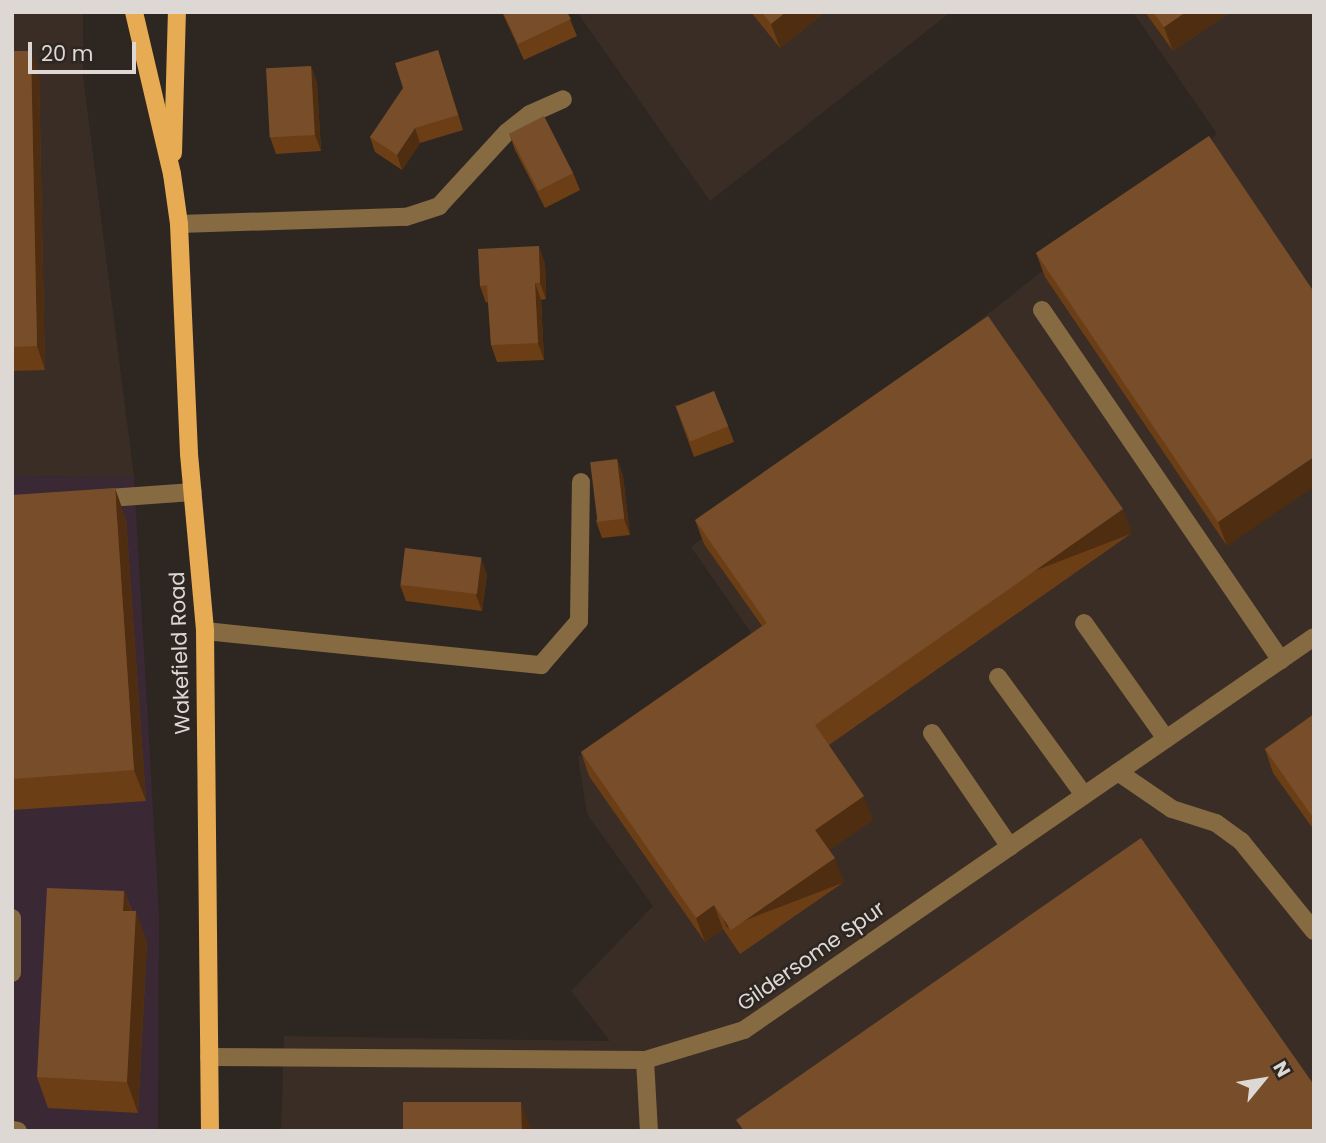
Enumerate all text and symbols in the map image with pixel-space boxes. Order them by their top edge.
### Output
scale bar [32,28,140,72]
text: 20 m [41,39,94,68]
street label: Wakefield Road [165,571,195,735]
street label: Gildersome Spur [732,896,890,1016]
north arrow [1228,1045,1298,1115]
text: N [1266,1056,1297,1082]

